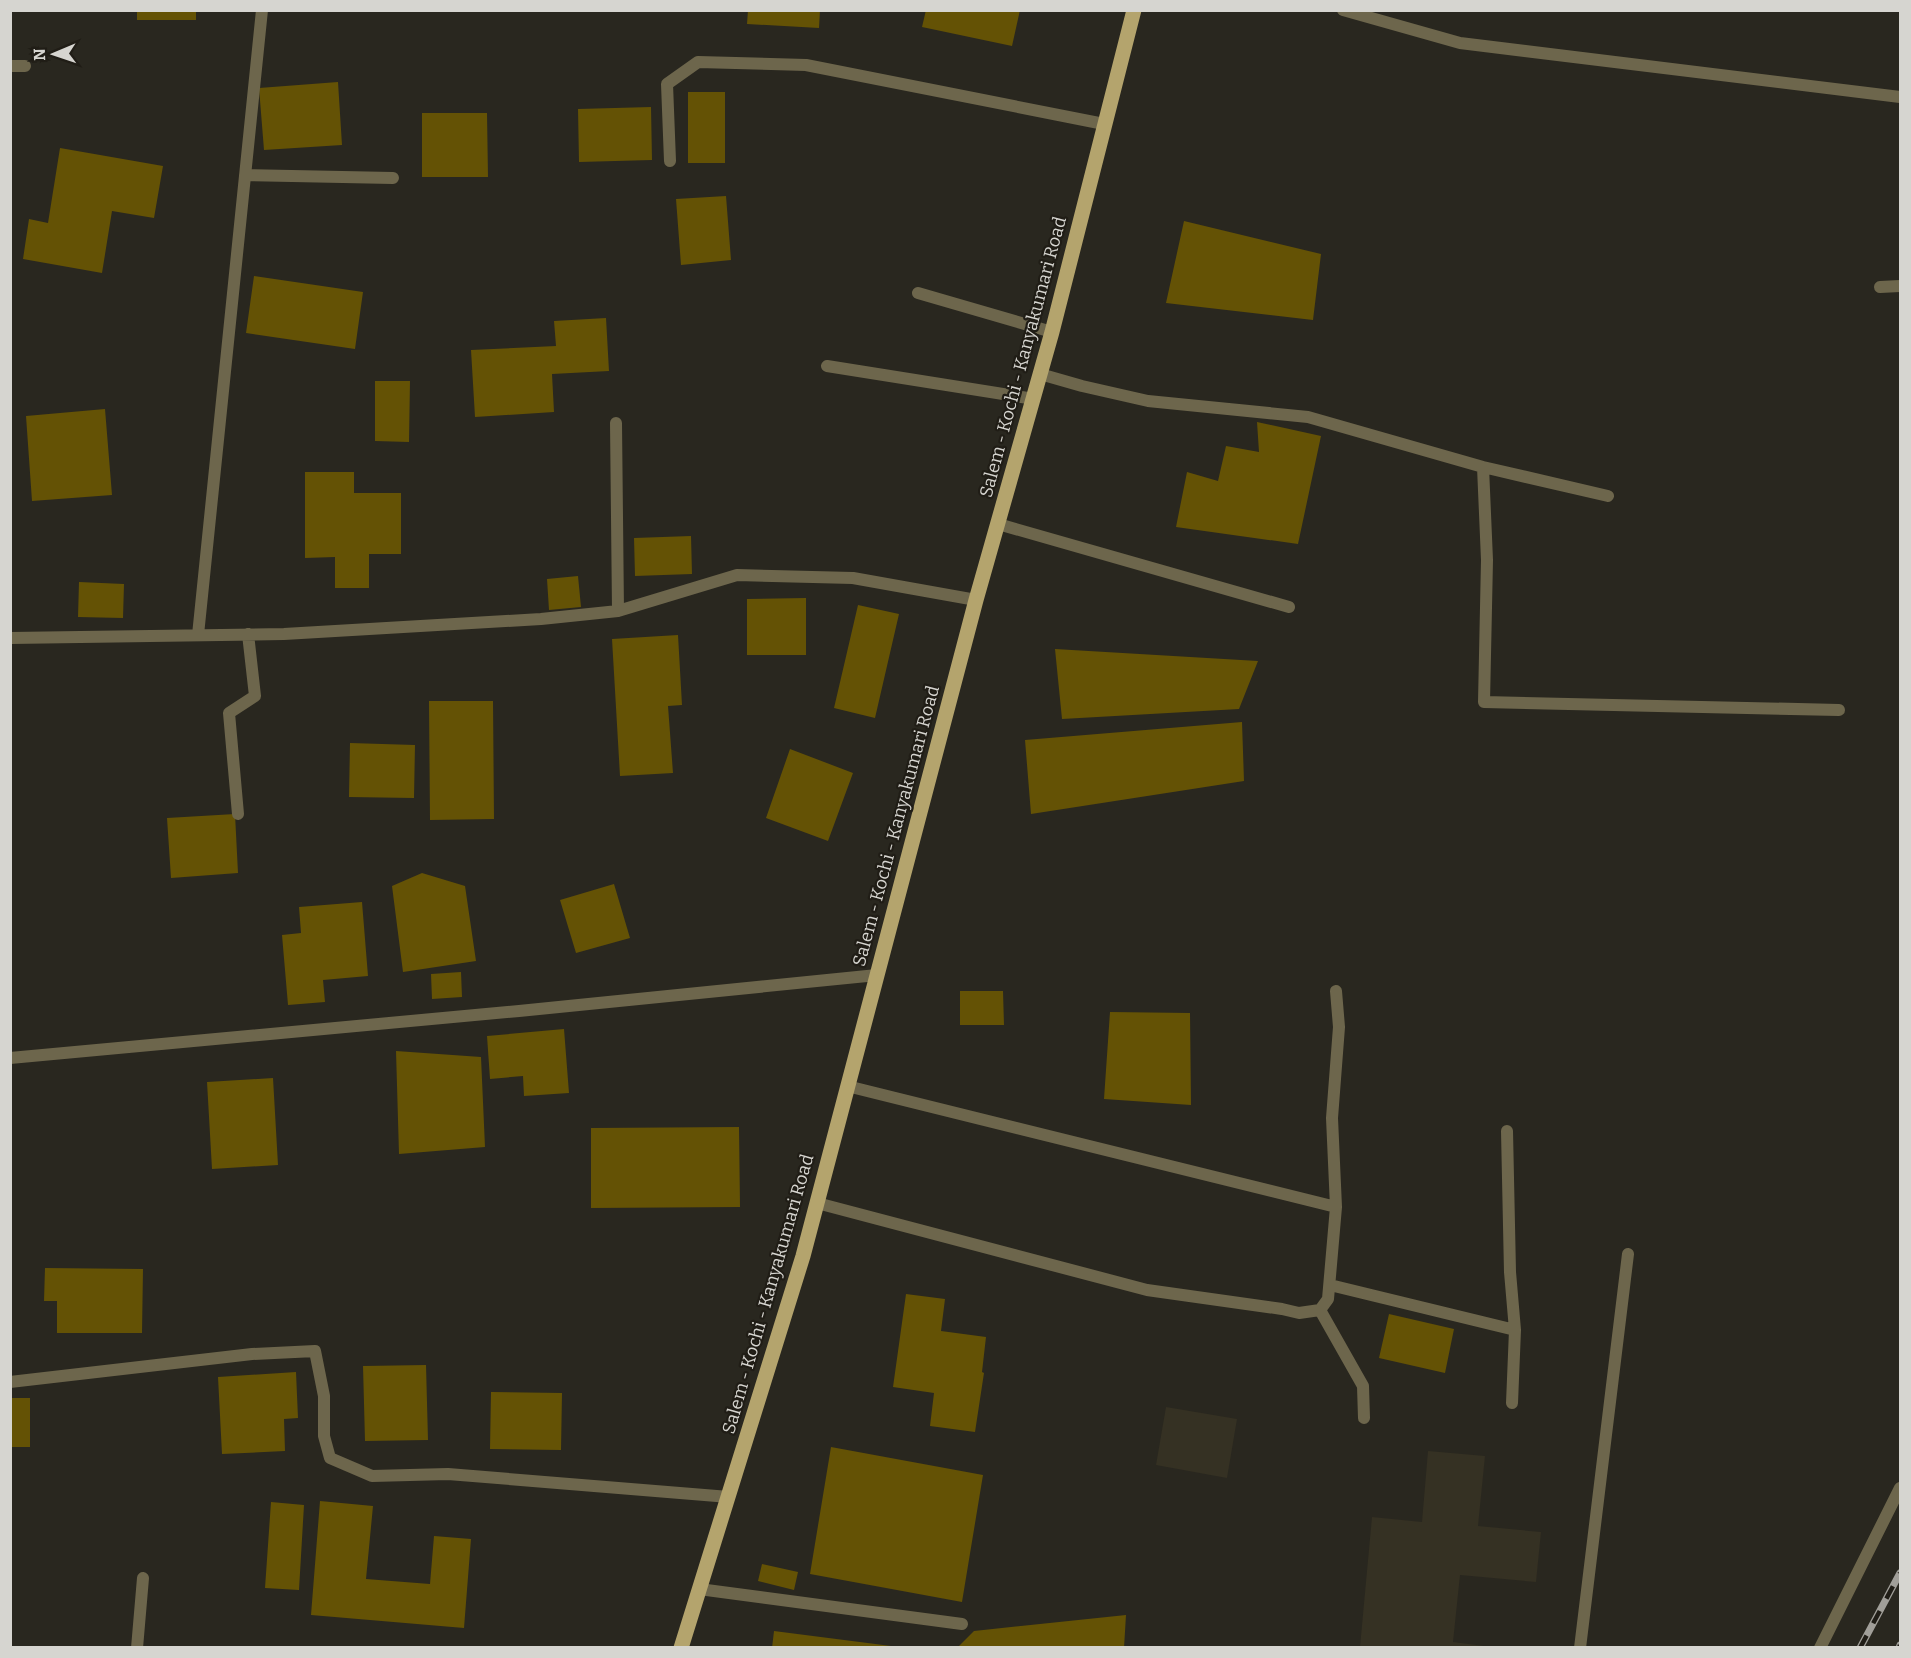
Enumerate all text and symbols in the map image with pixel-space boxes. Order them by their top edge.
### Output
north arrow [24,24,84,84]
text: N [30,48,49,61]
street label: Salem - Kochi - Kanyakumari Road [975,214,1071,500]
street label: Salem - Kochi - Kanyakumari Road [848,683,944,969]
street label: Salem - Kochi - Kanyakumari Road [717,1151,819,1436]

